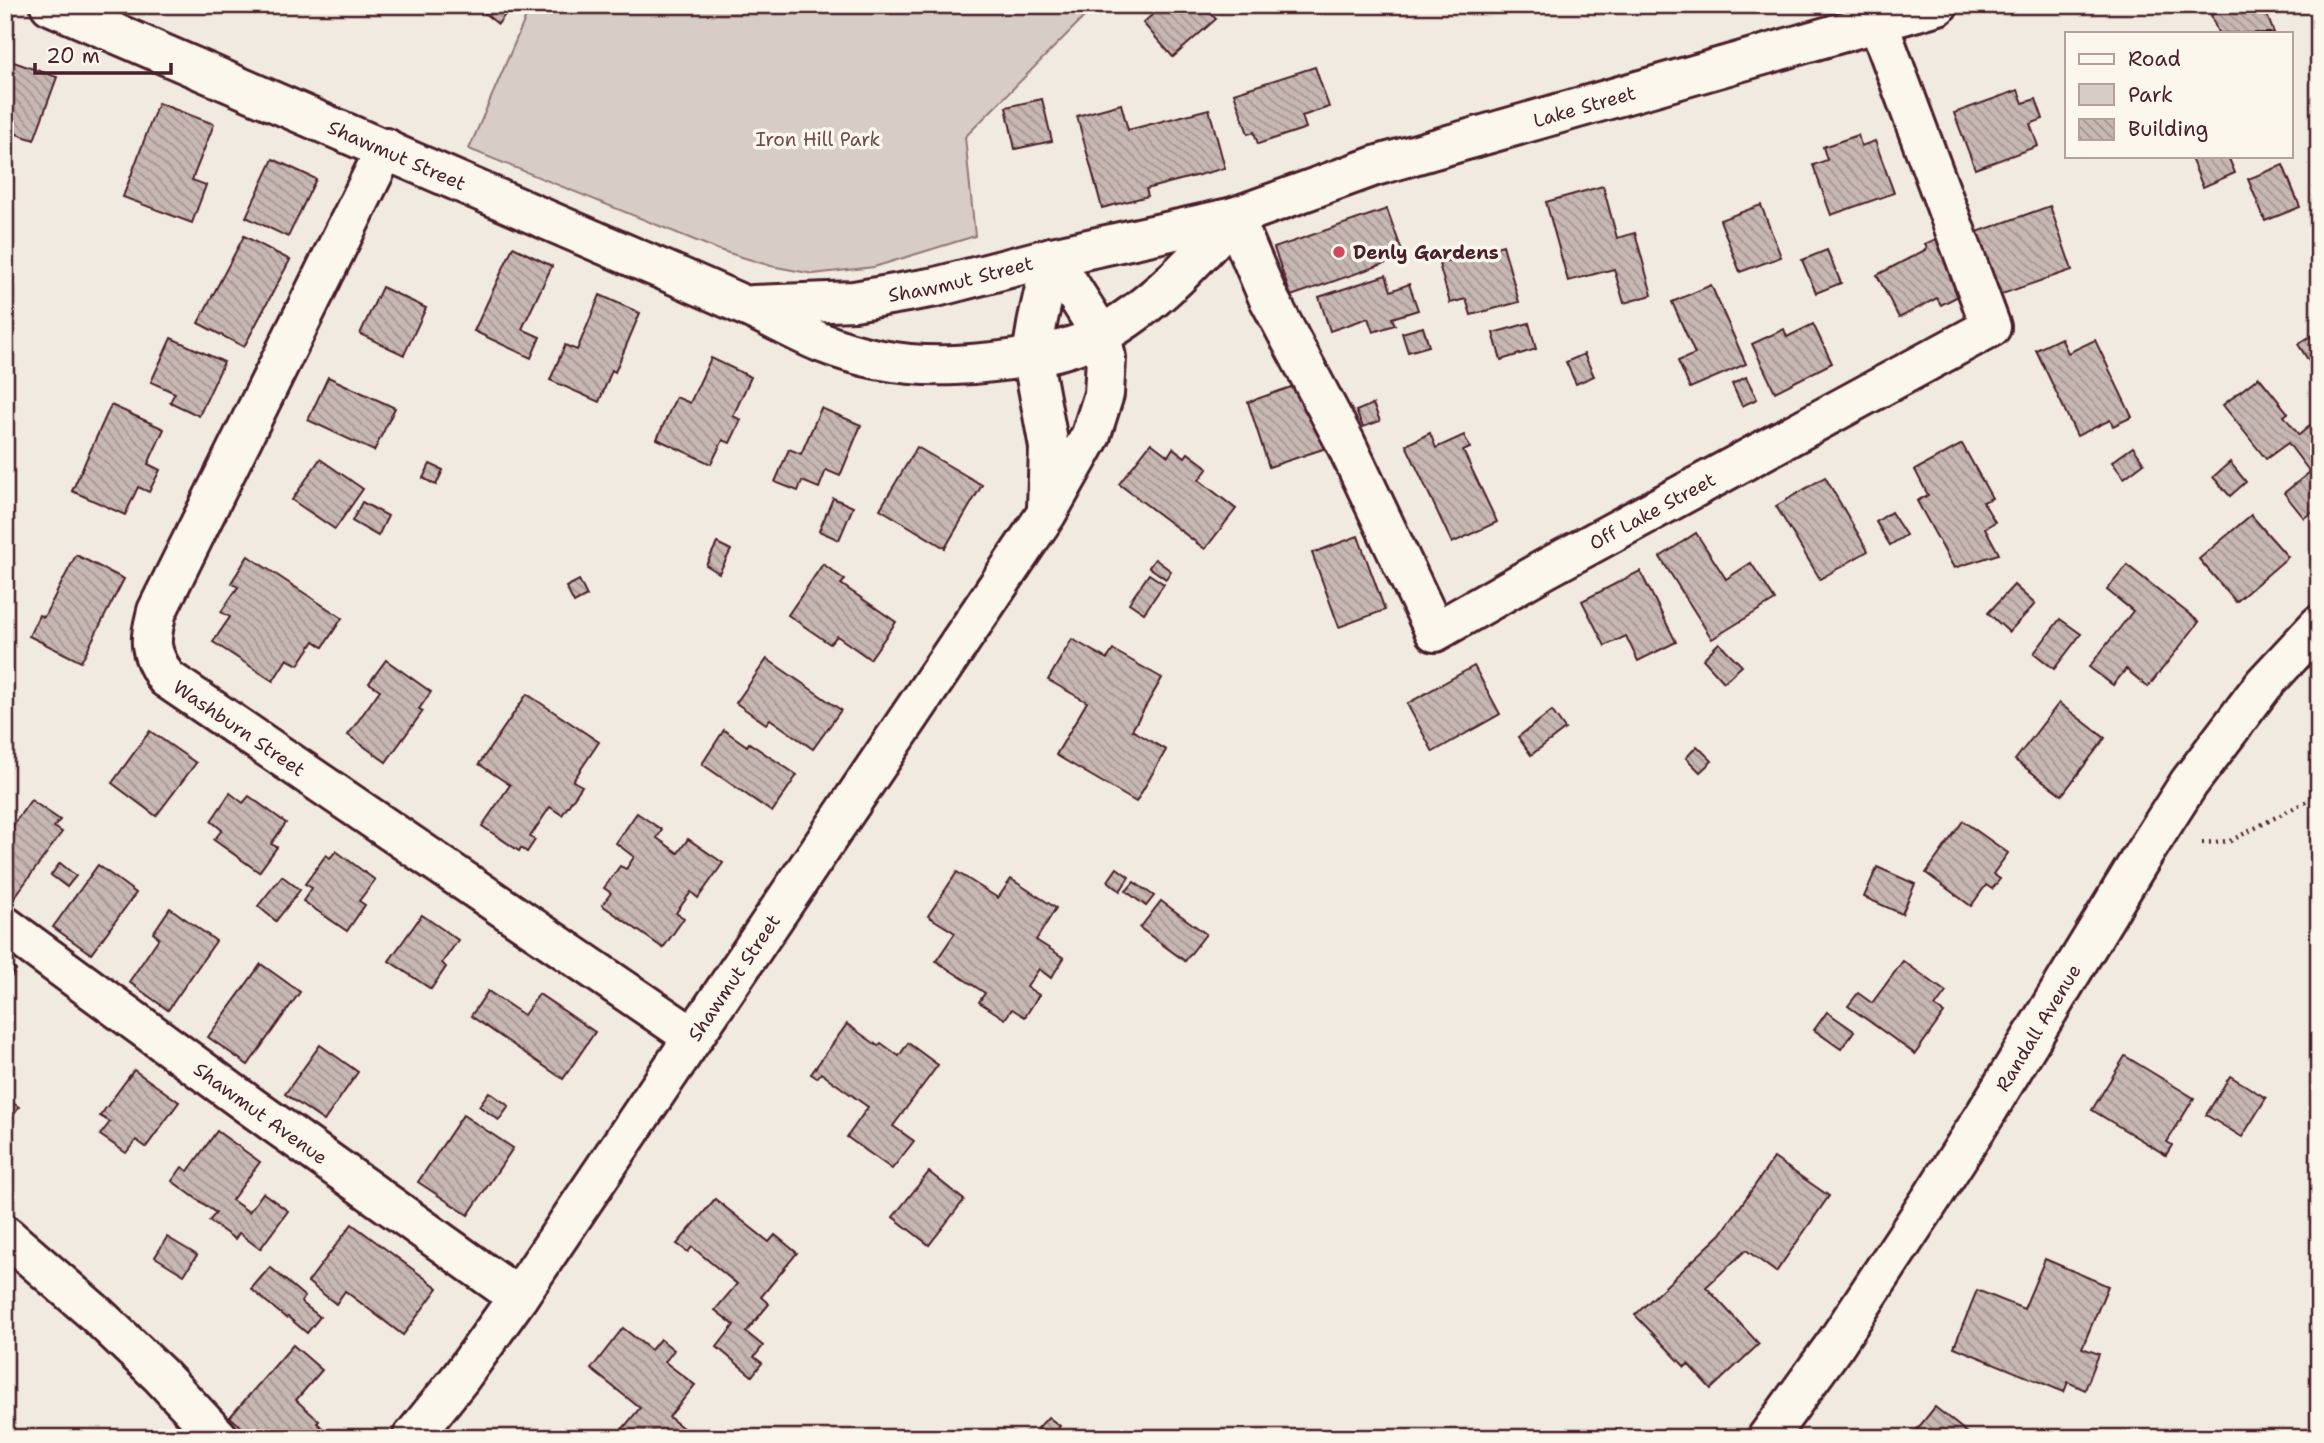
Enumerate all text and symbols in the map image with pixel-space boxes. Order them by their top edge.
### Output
scale bar [35,32,172,76]
legend [2065,32,2292,158]
text: 20 m [46,42,100,70]
text: Road [2128,45,2181,73]
street label: Lake Street [1530,80,1638,133]
text: Park [2128,81,2173,109]
street label: Shawmut Street [324,114,470,196]
text: Building [2128,115,2208,143]
park label: Iron Hill Park [756,127,881,152]
place label: Denly Gardens [1353,240,1499,265]
marker: Denly Gardens [1331,244,1347,260]
street label: Shawmut Street [886,250,1036,307]
street label: Off Lake Street [1585,467,1720,555]
street label: Washburn Street [168,674,310,782]
street label: Shawmut Street [682,909,785,1046]
street label: Randall Avenue [1990,959,2086,1096]
street label: Shawmut Avenue [189,1056,333,1170]

